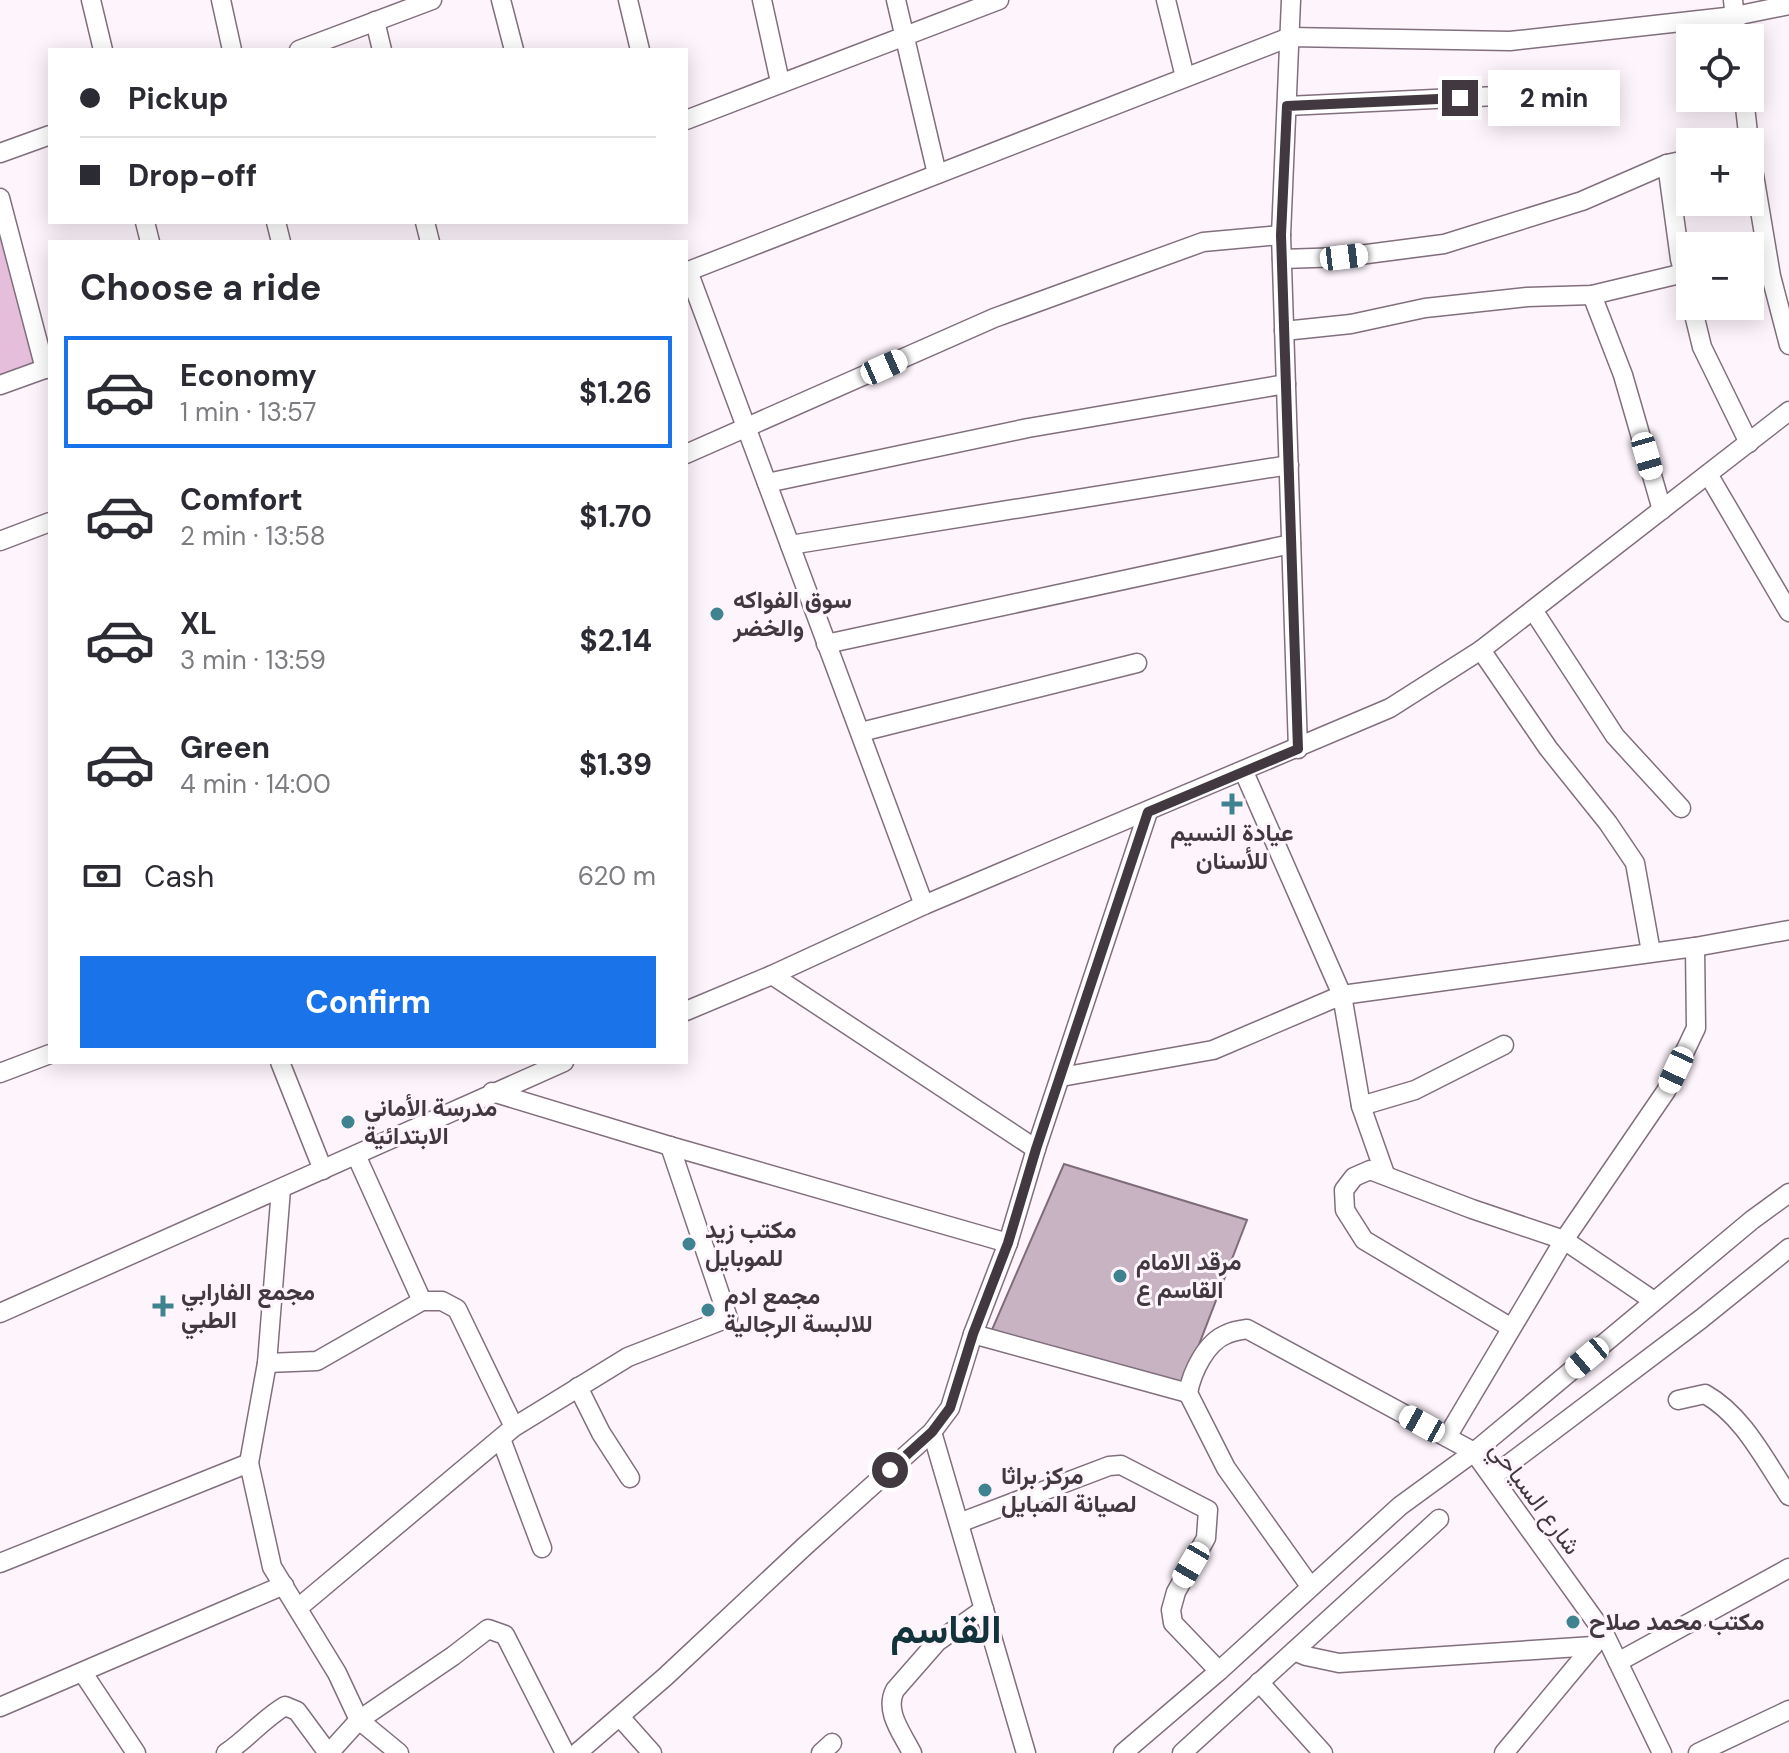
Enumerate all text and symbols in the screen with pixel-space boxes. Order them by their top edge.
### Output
map controls [1676,24,1764,320]
button: locate [1676,24,1764,112]
callout: 2 min [1488,70,1620,126]
text: Pickup [128,79,228,118]
route end [1442,80,1478,116]
text: 2 min [1520,81,1588,115]
button: + [1676,128,1764,216]
text: Drop-off [128,156,257,195]
button: − [1676,232,1764,320]
car [1319,242,1369,272]
text: Choose a ride [80,264,321,311]
car [857,346,911,388]
icon: car [84,356,156,428]
text: Economy [180,356,317,395]
text: $1.26 [579,373,652,412]
text: 1 min · 13:57 [180,395,316,429]
car [1629,430,1665,482]
icon: car [84,480,156,552]
text: Comfort [180,480,303,519]
text: $1.70 [579,497,652,536]
text: 2 min · 13:58 [180,519,326,553]
place label: سوق الفواكه والخضر [732,584,852,643]
icon: car [84,604,156,676]
text: XL [180,604,217,643]
marker: سوق الفواكه والخضر [708,605,726,623]
text: $2.14 [580,621,652,660]
text: 3 min · 13:59 [180,643,326,677]
icon: car [84,728,156,800]
text: Green [180,728,270,767]
text: $1.39 [579,745,652,784]
text: 4 min · 14:00 [180,767,331,801]
marker: عيادة النسيم للأسنان [1221,793,1243,815]
place label: عيادة النسيم للأسنان [1170,817,1294,876]
icon: cash [80,854,124,898]
text: Cash [144,857,214,896]
text: 620 m [578,859,656,893]
button: Confirm [80,956,656,1048]
car [1655,1043,1697,1097]
place label: مدرسة الأماني الابتدائية [364,1092,497,1151]
marker: مدرسة الأماني الابتدائية [339,1113,357,1131]
place label: مكتب زيد للموبايل [705,1214,796,1273]
marker: مكتب زيد للموبايل [680,1235,698,1253]
place label: مرقد الامام القاسم ع [1136,1246,1242,1306]
marker: مرقد الامام القاسم ع [1111,1267,1129,1285]
place label: مجمع الفارابي الطبي [181,1276,315,1340]
place label: مجمع ادم للالبسة الرجالية [724,1280,873,1339]
marker: مجمع الفارابي الطبي [152,1295,174,1317]
marker: مجمع ادم للالبسة الرجالية [699,1301,717,1319]
car [1561,1333,1613,1383]
car [1395,1402,1449,1446]
street label: شارع السياحي [1479,1435,1588,1563]
route start [872,1452,908,1488]
place label: مركز براثا لصيانة المبايل [1001,1460,1137,1519]
marker: مركز براثا لصيانة المبايل [976,1481,994,1499]
car [1169,1538,1213,1592]
district label: القاسم [891,1603,1001,1655]
place label: مكتب محمد صلاح [1589,1606,1764,1638]
marker: مكتب محمد صلاح [1564,1613,1582,1631]

